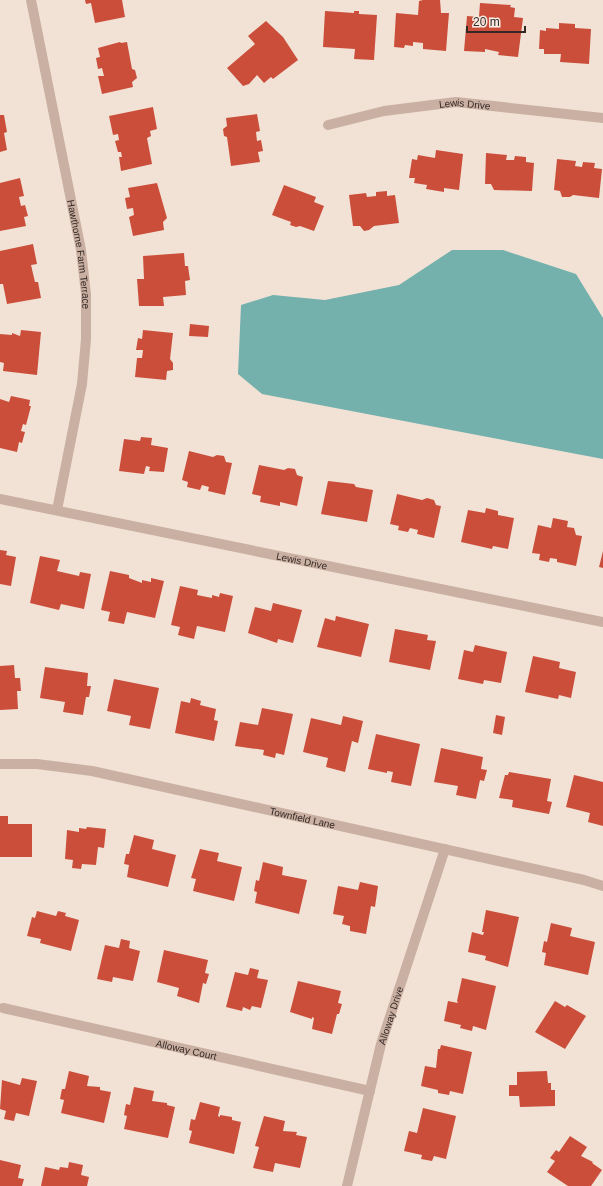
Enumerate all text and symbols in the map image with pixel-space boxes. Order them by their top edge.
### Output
scale bar [467,8,525,34]
text: 20 m [473,15,500,29]
street label: Lewis Drive [438,97,491,112]
street label: Hawthorne Farm Terrace [65,199,91,309]
street label: Lewis Drive [275,550,329,572]
street label: Townfield Lane [269,806,337,831]
street label: Alloway Drive [376,985,406,1046]
street label: Alloway Court [155,1038,218,1062]

